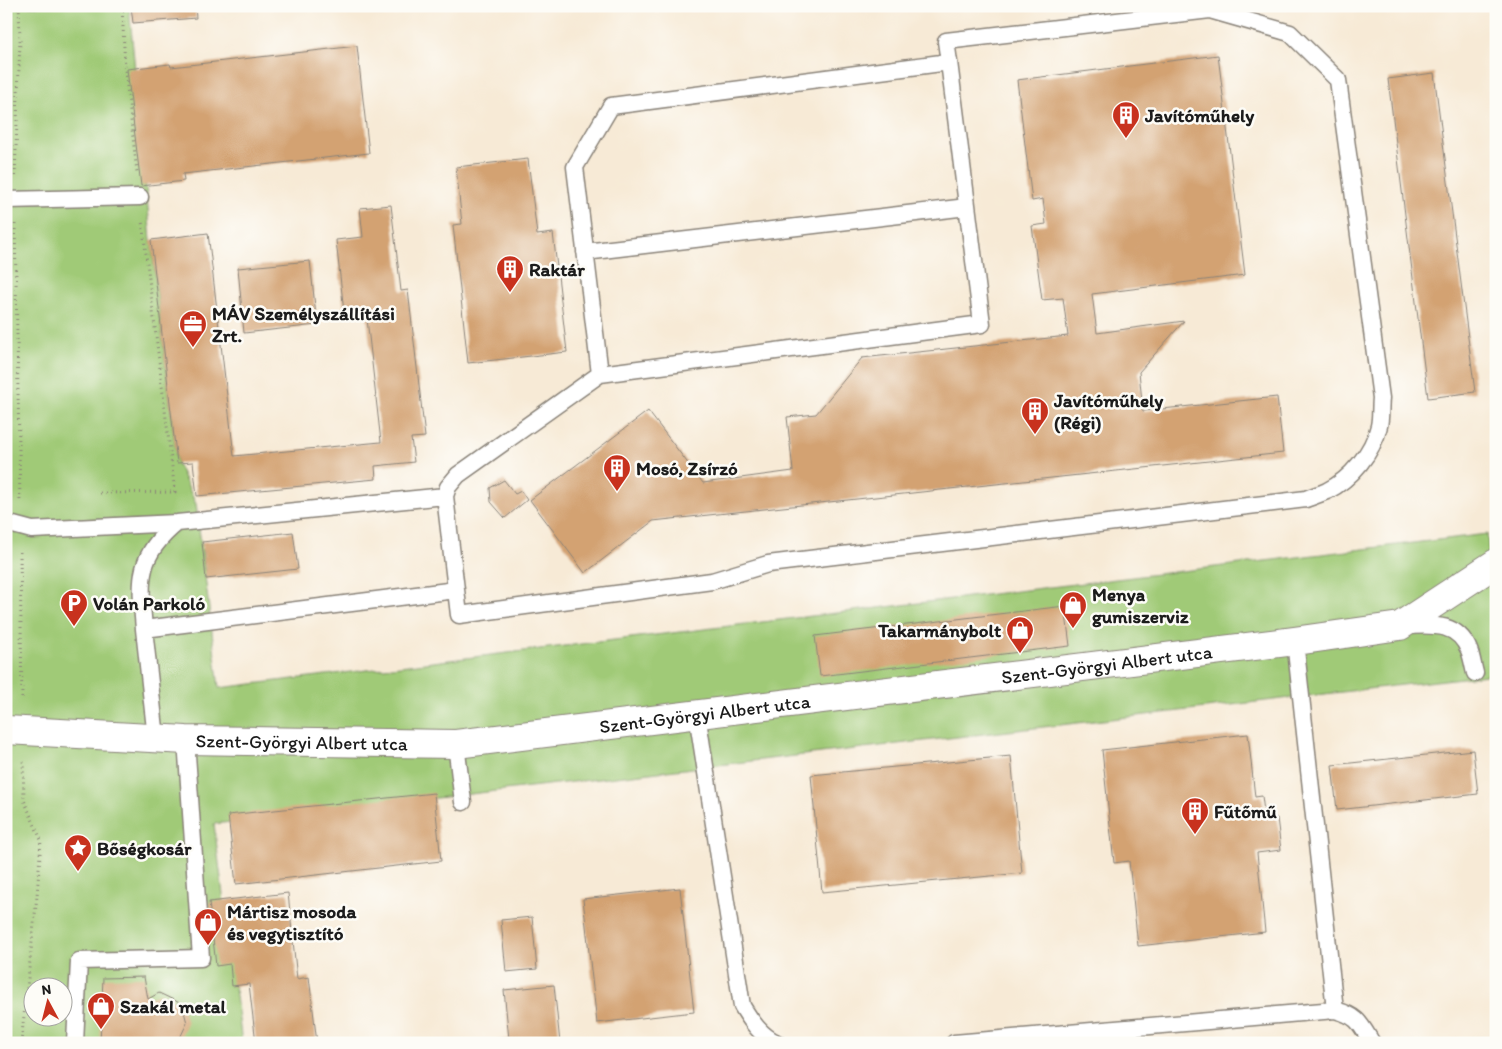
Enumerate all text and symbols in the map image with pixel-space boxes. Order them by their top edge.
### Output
building icon: Javítóműhely [1111,100,1141,139]
place label: Javítóműhely [1144,104,1255,127]
building icon: Raktár [495,254,525,293]
place label: Raktár [529,258,585,281]
place label: MÁV Személyszállítási Zrt. [212,302,395,347]
office icon: MÁV Személyszállítási Zrt. [178,309,208,348]
place label: Javítóműhely (Régi) [1053,389,1164,434]
building icon: Javítóműhely (Régi) [1020,396,1050,435]
building icon: Mosó, Zsírzó [602,453,632,492]
place label: Mosó, Zsírzó [636,457,738,480]
place label: Menya gumiszerviz [1092,583,1189,628]
parking icon: Volán Parkoló [59,588,89,627]
shop icon: Menya gumiszerviz [1058,590,1088,629]
place label: Volán Parkoló [93,592,205,615]
shop icon: Takarmánybolt [1005,615,1035,654]
place label: Takarmánybolt [877,619,1002,642]
street label: Szent-Györgyi Albert utca [1000,640,1214,689]
street label: Szent-Györgyi Albert utca [598,690,812,738]
street label: Szent-Györgyi Albert utca [195,729,408,755]
building icon: Fűtőmű [1180,796,1210,835]
place label: Fűtőmű [1214,800,1277,823]
place icon: Bőségkosár [63,833,93,872]
place label: Bőségkosár [97,837,192,860]
place label: Mártisz mosoda és vegytisztító [227,900,358,945]
shop icon: Mártisz mosoda és vegytisztító [193,907,223,946]
north arrow [22,976,72,1026]
text: N [41,981,52,999]
shop icon: Szakál metal [86,991,116,1030]
place label: Szakál metal [120,995,227,1018]

